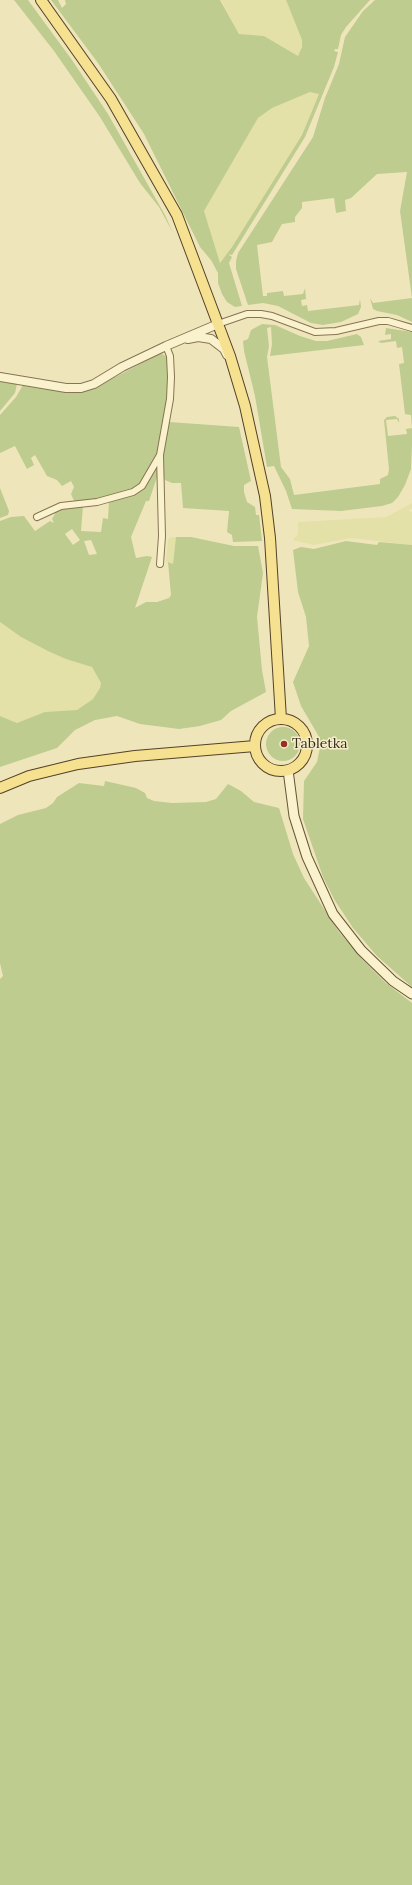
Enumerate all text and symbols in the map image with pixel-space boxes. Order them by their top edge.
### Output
place label: Tabletka [292,736,347,752]
marker: Tabletka [279,739,289,749]

